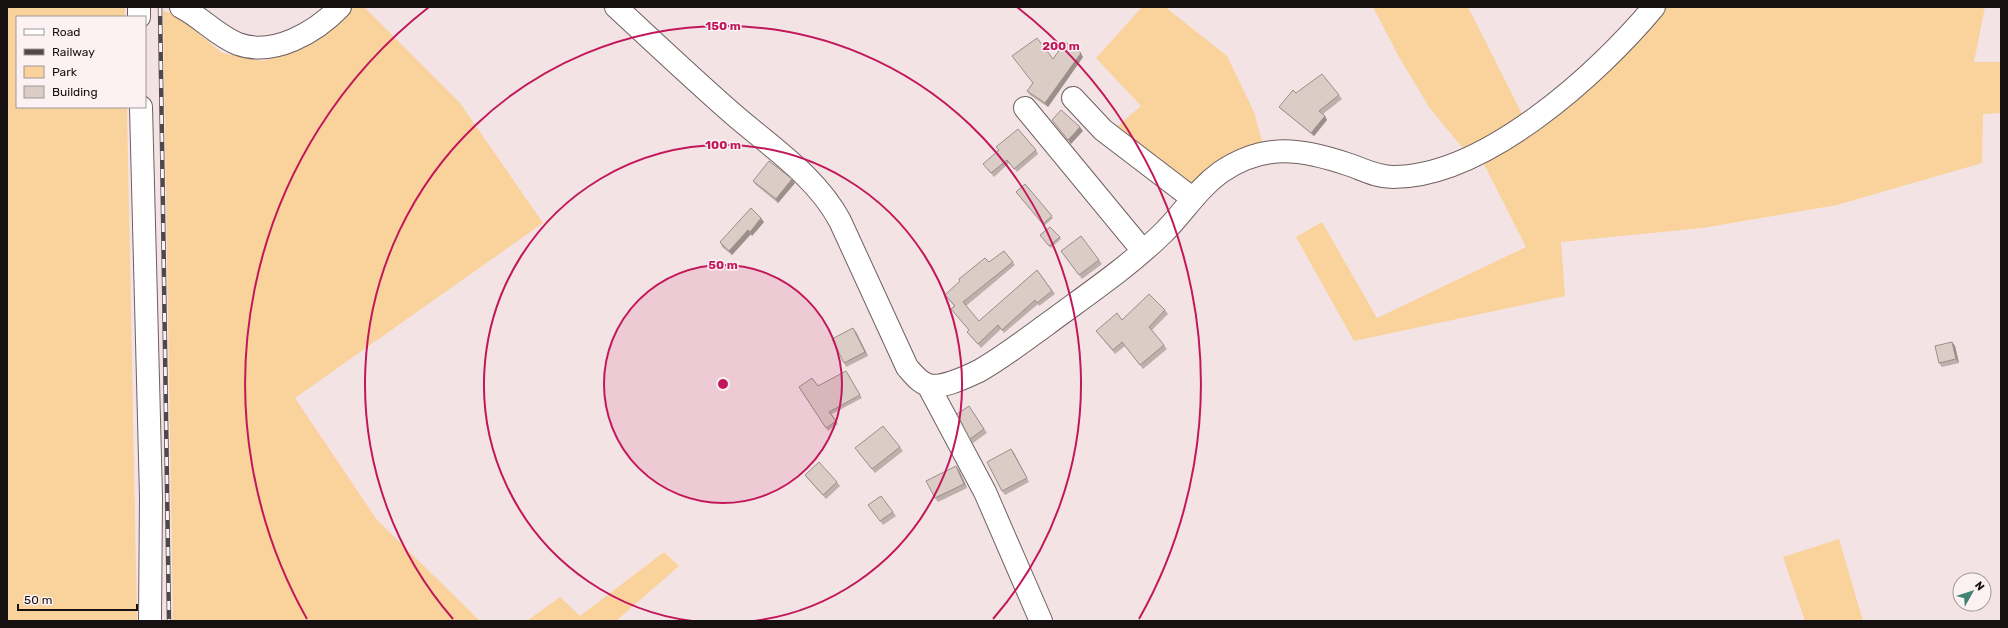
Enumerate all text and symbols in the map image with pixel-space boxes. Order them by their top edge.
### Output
legend [16,16,146,108]
text: 150 m [705,19,741,33]
text: Road [52,25,80,39]
text: 200 m [1042,39,1080,53]
text: Railway [52,45,95,59]
text: Park [52,65,78,79]
text: Building [52,85,98,99]
text: 100 m [705,138,741,152]
text: 50 m [708,258,738,272]
centre of rings [716,377,730,391]
north arrow [1952,572,1992,612]
text: N [1972,579,1987,593]
scale bar [18,586,137,612]
text: 50 m [24,593,52,607]

